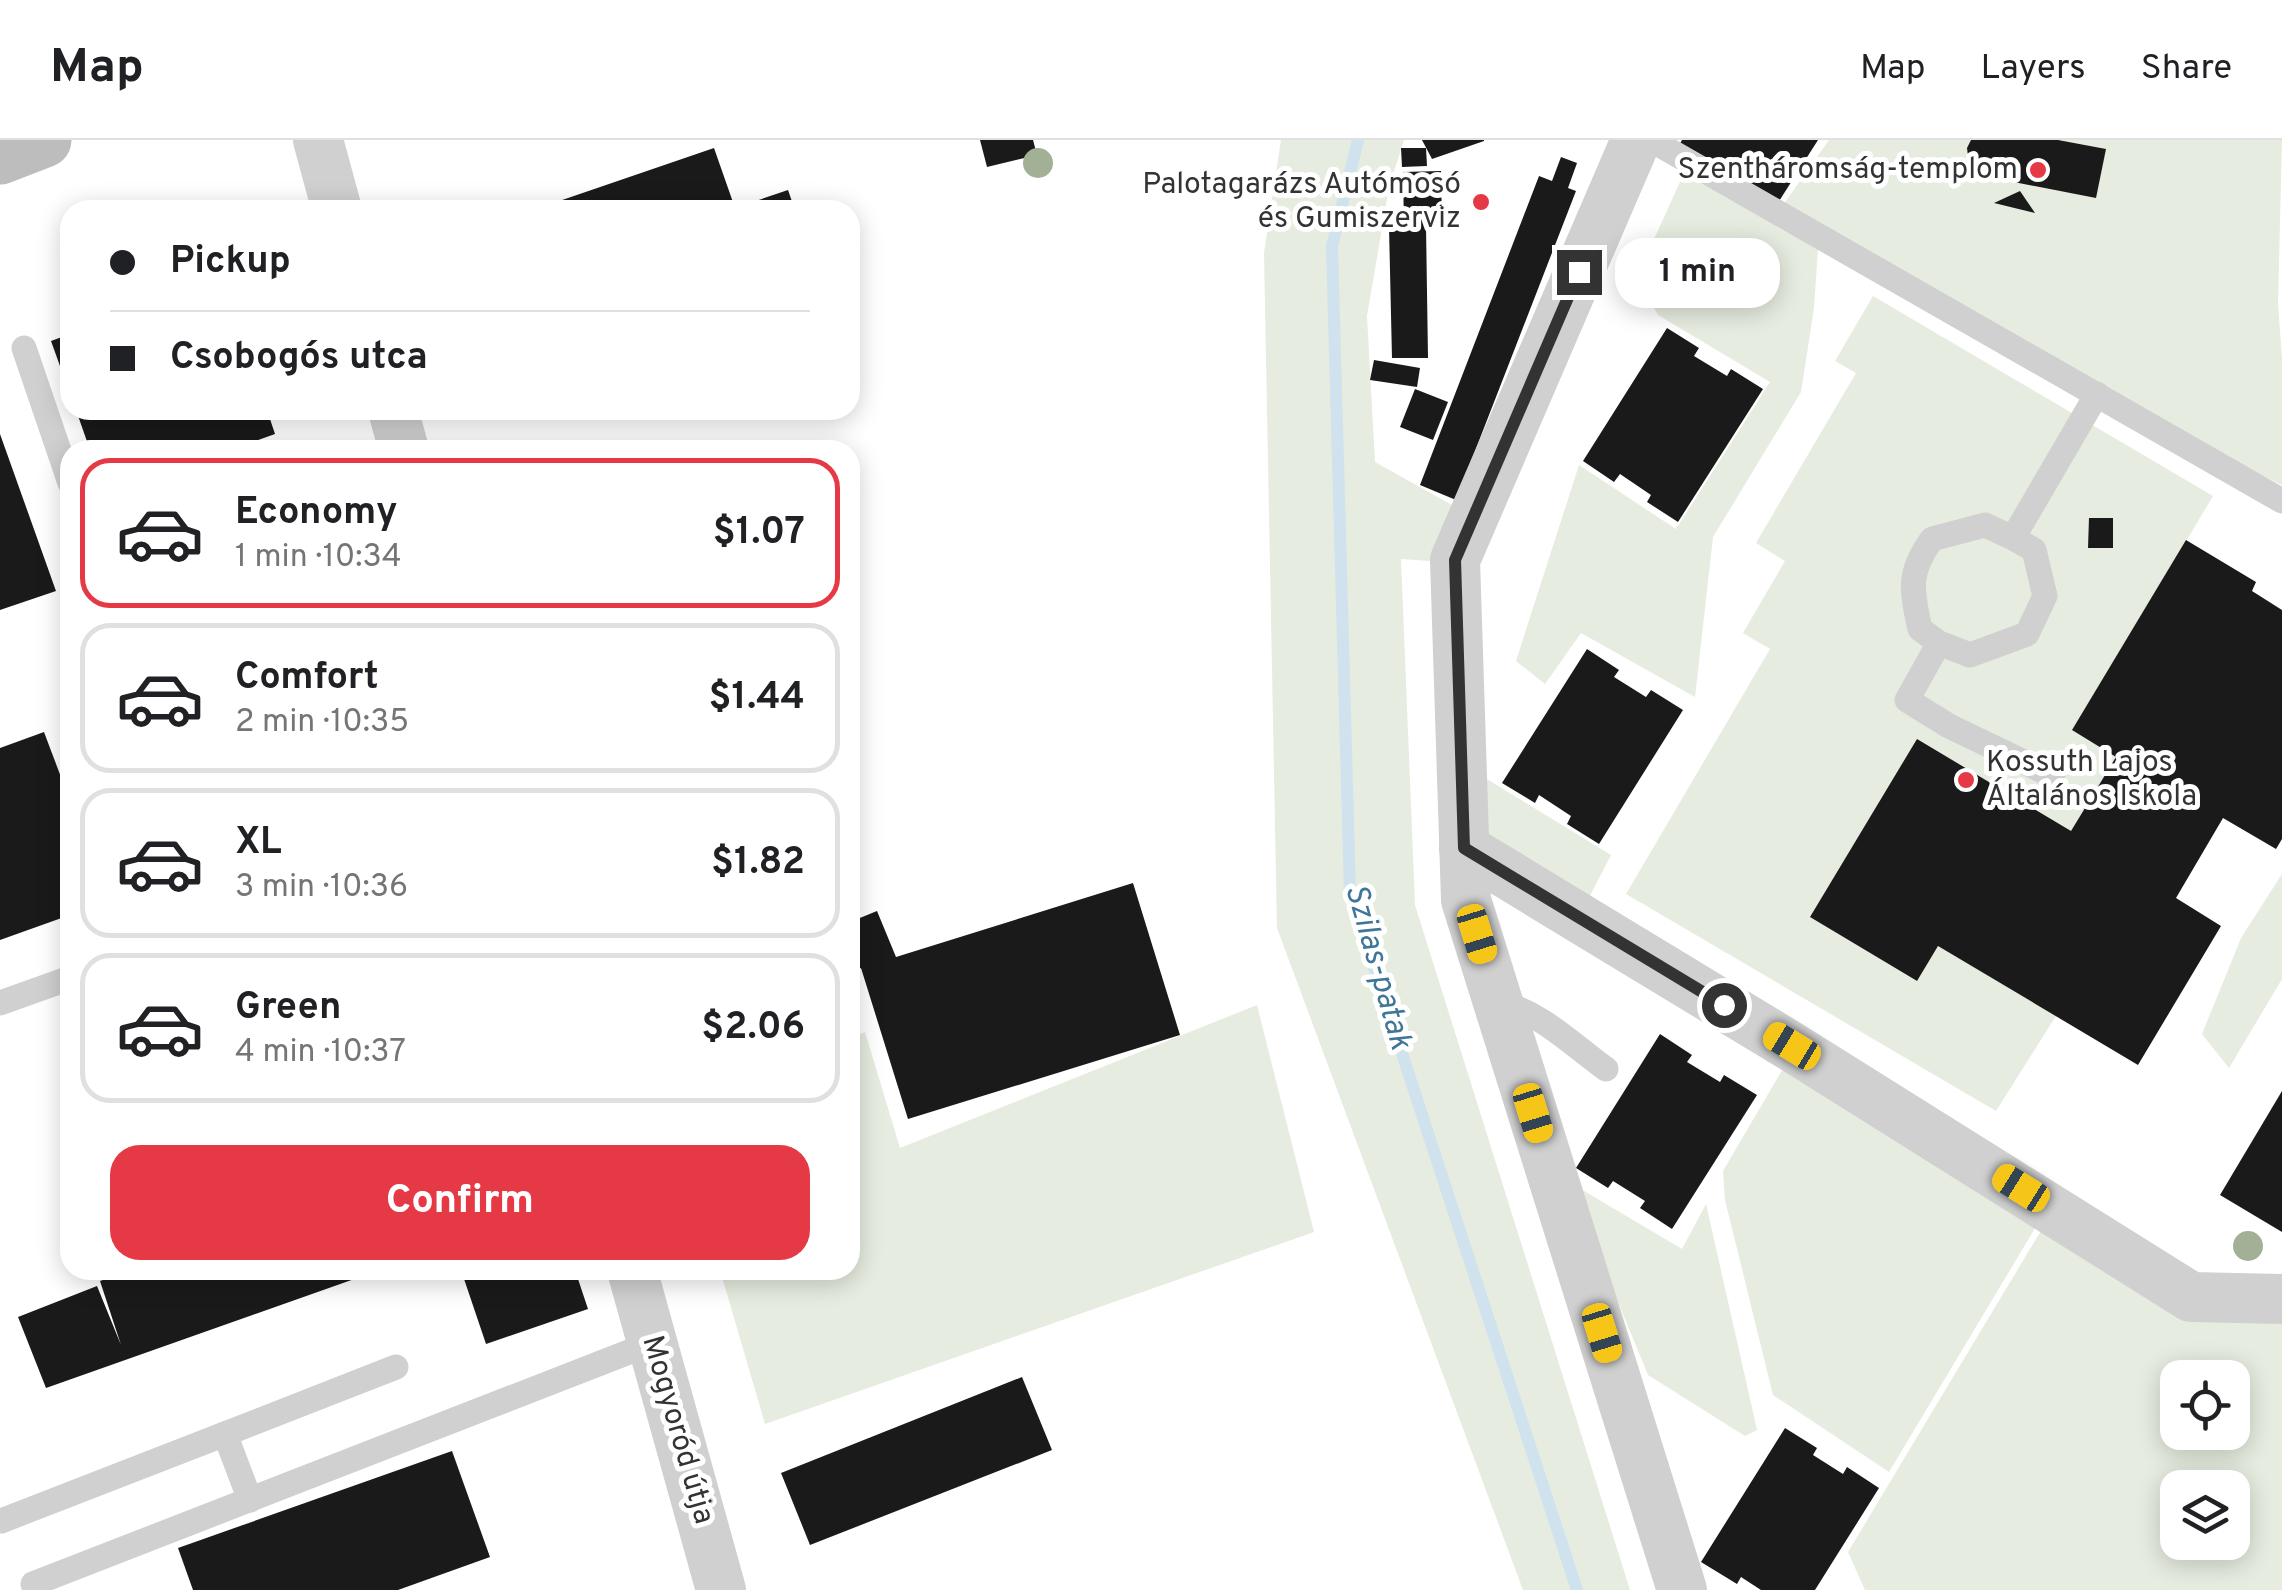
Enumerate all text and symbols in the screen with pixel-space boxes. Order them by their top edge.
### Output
text: Map [50,39,144,99]
text: Map [1860,47,1926,91]
text: Layers [1981,47,2086,91]
text: Share [2141,47,2232,91]
place label: Szentháromság-templom [1677,152,2018,189]
marker: Szentháromság-templom [2027,159,2049,181]
place label: Palotagarázs Autómosó és Gumiszerviz [1142,167,1461,238]
marker: Palotagarázs Autómosó és Gumiszerviz [1470,191,1492,213]
callout: 1 min [1614,237,1779,307]
text: Pickup [170,238,291,287]
route end [1557,250,1602,295]
text: 1 min [1659,253,1736,293]
text: Csobogós utca [170,334,428,383]
icon: car [115,488,205,578]
text: Economy [235,489,397,538]
text: $1.07 [713,509,805,558]
text: 1 min · 10:34 [235,538,402,578]
icon: car [115,653,205,743]
text: Comfort [235,654,379,703]
text: $1.44 [709,674,805,723]
text: 2 min · 10:35 [235,703,409,743]
place label: Kossuth Lajos Általános Iskola [1986,745,2197,816]
marker: Kossuth Lajos Általános Iskola [1955,769,1977,791]
icon: car [115,818,205,908]
text: XL [235,819,282,868]
text: $1.82 [711,839,805,888]
text: 3 min · 10:36 [235,868,408,908]
water label: Szilas-patak [1334,880,1420,1055]
car [1454,901,1500,967]
icon: car [115,983,205,1073]
route start [1702,983,1747,1028]
text: Green [235,984,341,1033]
text: $2.06 [701,1004,805,1053]
car [1759,1018,1825,1074]
text: 4 min · 10:37 [235,1033,406,1073]
car [1510,1080,1556,1146]
button: Confirm [110,1145,810,1260]
car [1988,1159,2054,1217]
car [1579,1300,1625,1366]
street label: Mogyoród útja [632,1332,722,1528]
map controls [2160,1360,2250,1560]
button: locate [2160,1360,2250,1450]
button: layers [2160,1470,2250,1560]

